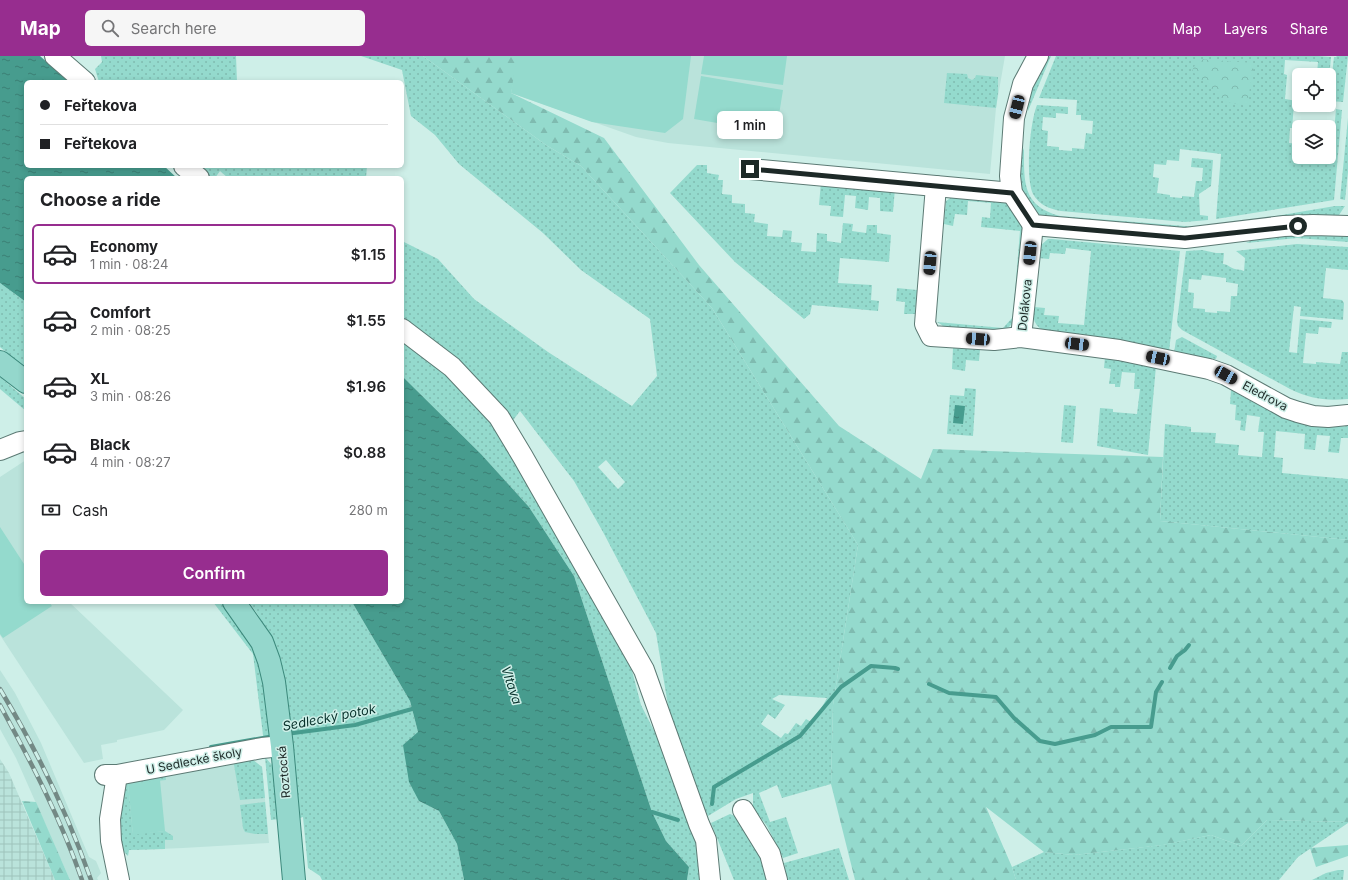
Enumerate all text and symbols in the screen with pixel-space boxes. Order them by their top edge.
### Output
search box [85,10,365,46]
text: Map [20,17,61,40]
icon: search [99,17,121,39]
text: Search here [131,19,216,38]
text: Map [1173,20,1202,37]
text: Layers [1224,20,1268,37]
text: Share [1290,20,1328,37]
map controls [1292,68,1336,164]
button: locate [1292,68,1336,112]
car [1008,94,1026,120]
text: Feřtekova [64,96,137,115]
callout: 1 min [717,111,783,139]
text: 1 min [734,117,766,133]
button: layers [1292,120,1336,164]
text: Feřtekova [64,134,137,153]
route end [741,160,759,178]
text: Choose a ride [40,189,161,210]
route start [1289,217,1307,235]
icon: car [42,236,78,272]
text: Economy [90,237,158,256]
car [1023,240,1037,266]
text: $1.15 [351,245,386,264]
car [923,251,937,275]
text: 1 min · 08:24 [90,256,168,272]
street label: Dolákova [1014,278,1035,332]
icon: car [42,302,78,338]
text: Comfort [90,303,151,322]
text: $1.55 [346,311,386,330]
text: 2 min · 08:25 [90,322,171,338]
car [966,332,990,346]
car [1064,337,1090,351]
car [1145,350,1171,366]
car [1213,364,1239,386]
icon: car [42,368,78,404]
text: XL [90,369,110,388]
text: $1.96 [346,377,386,396]
street label: Eledrova [1240,377,1290,414]
text: 3 min · 08:26 [90,388,171,404]
icon: car [42,434,78,470]
text: Black [90,435,130,454]
text: $0.88 [343,443,386,462]
text: 4 min · 08:27 [90,454,171,470]
icon: cash [40,499,62,521]
text: Cash [72,501,108,520]
text: 280 m [349,502,388,518]
button: Confirm [40,550,388,596]
water label: Vltava [498,664,526,706]
water label: Sedlecký potok [281,700,378,734]
street label: U Sedlecké školy [145,744,243,777]
street label: Roztocká [274,745,293,799]

